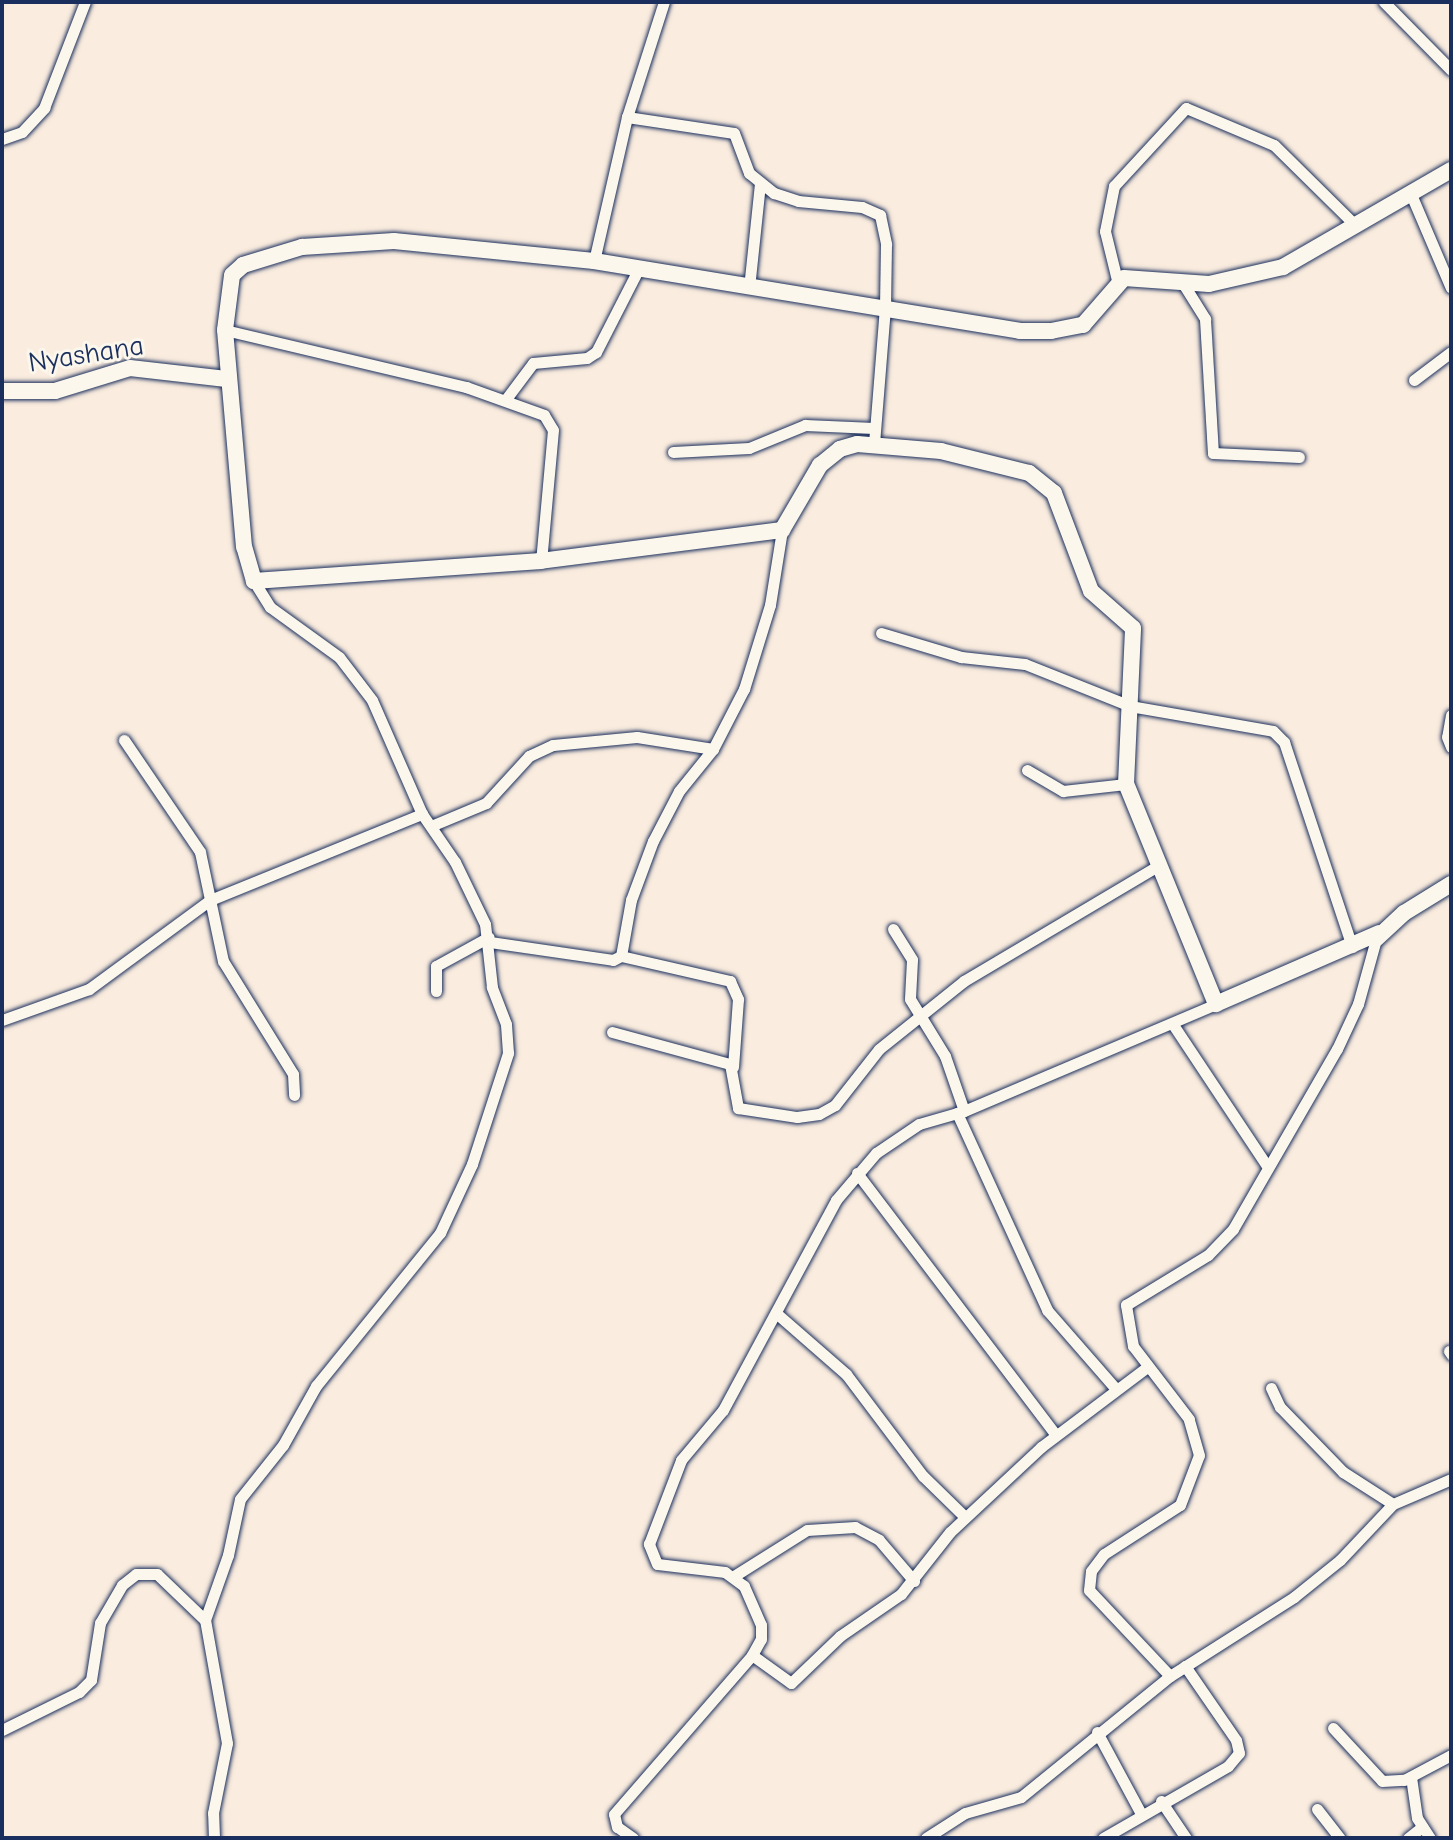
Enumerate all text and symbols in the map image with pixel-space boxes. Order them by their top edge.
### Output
street label: Nyashana [26,328,146,380]

